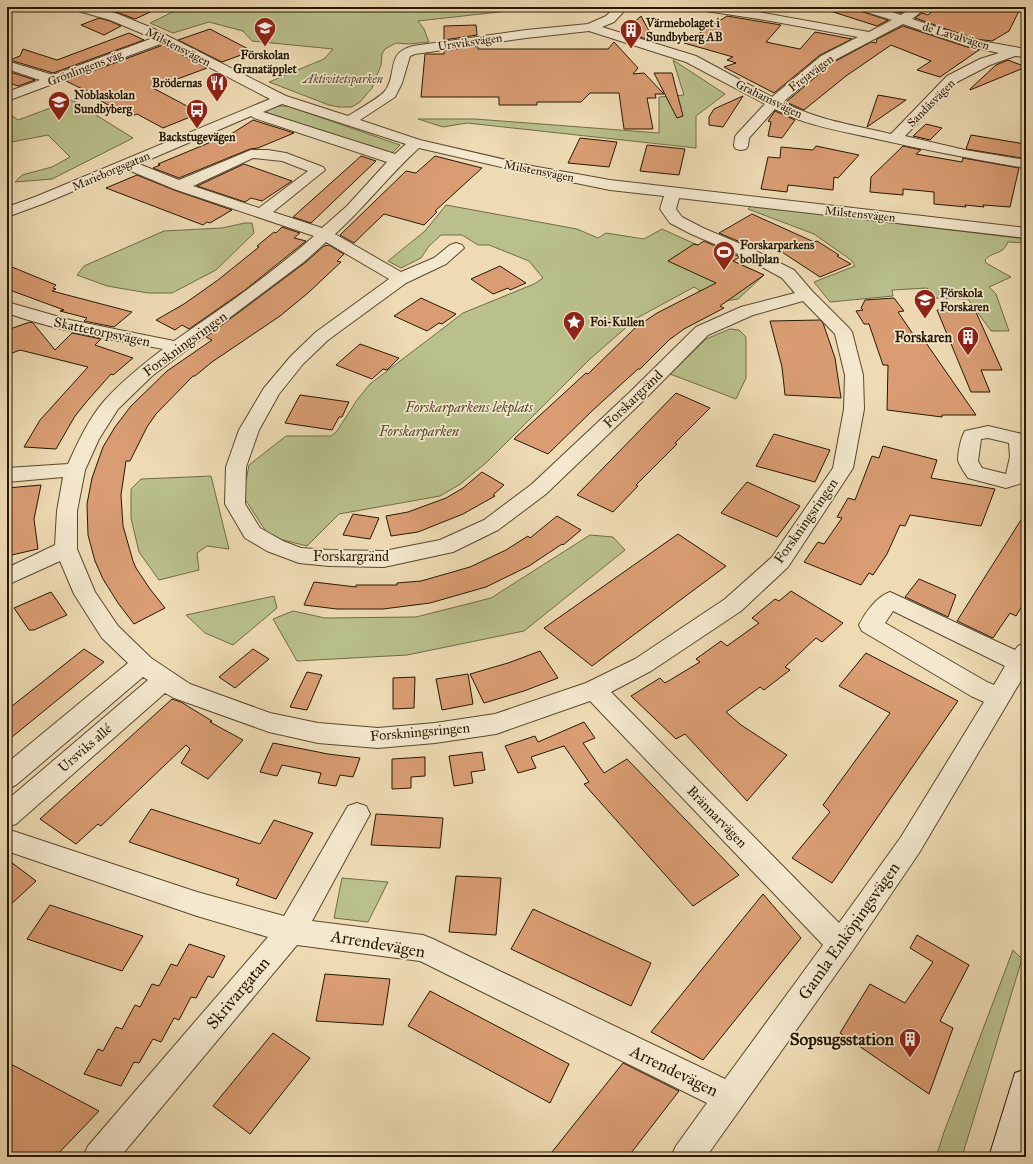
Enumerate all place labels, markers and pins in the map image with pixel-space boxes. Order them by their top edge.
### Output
school or university icon: Förskolan Granatäpplet [252,15,278,48]
place label: Värmebolaget i Sundbyberg AB [645,16,723,45]
building icon: Värmebolaget i Sundbyberg AB [618,17,644,50]
place label: Förskolan Granatäpplet [233,48,298,77]
restaurant icon: Brödernas [204,70,230,103]
place label: Brödernas [152,76,203,90]
place label: Noblaskolan Sundbyberg [74,88,135,117]
school or university icon: Noblaskolan Sundbyberg [46,89,72,122]
bus stop icon: Backstugevägen [184,97,210,130]
place label: Backstugevägen [158,130,236,145]
place label: Forskarparkens bollplan [739,238,815,267]
sports icon: Forskarparkens bollplan [711,239,737,272]
place label: Förskola Forskaren [940,286,990,314]
school or university icon: Förskola Forskaren [912,287,938,320]
place icon: Foi-Kullen [561,309,587,342]
place label: Foi-Kullen [590,315,645,329]
building icon: Forskaren [955,324,981,357]
place label: Forskaren [895,329,952,346]
building icon: Sopsugsstation [897,1026,923,1059]
place label: Sopsugsstation [790,1029,895,1050]

